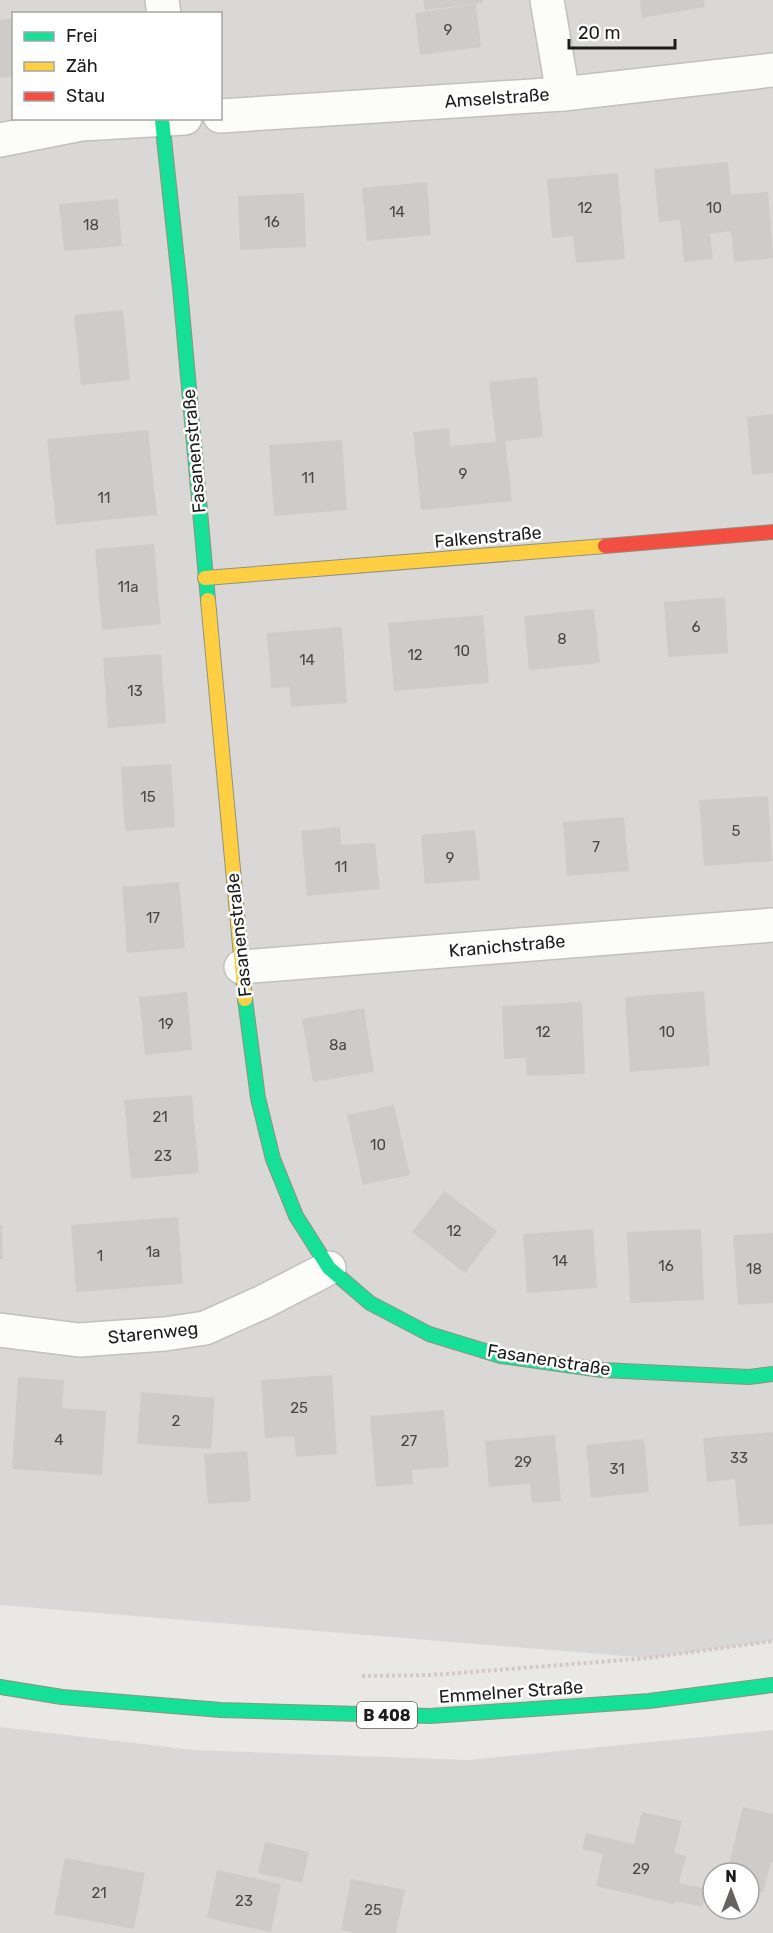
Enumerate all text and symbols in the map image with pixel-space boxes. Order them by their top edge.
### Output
legend [12,12,222,120]
scale bar [569,12,676,50]
house number: 9 [444,21,453,39]
text: 20 m [578,22,620,44]
text: Frei [66,25,97,47]
text: Zäh [66,55,98,77]
street label: Amselstraße [444,83,550,113]
text: Stau [66,85,105,107]
house number: 12 [577,199,593,217]
house number: 10 [706,199,722,217]
house number: 14 [389,203,405,221]
house number: 16 [264,213,280,231]
house number: 18 [83,216,99,234]
street label: Fasanenstraße [178,388,210,514]
house number: 9 [459,465,468,483]
house number: 11 [302,469,314,487]
house number: 11 [98,489,110,507]
street label: Falkenstraße [433,521,543,553]
house number: 11a [117,578,139,596]
house number: 6 [691,618,701,636]
house number: 8 [557,630,567,648]
house number: 10 [454,642,470,660]
house number: 12 [407,646,423,664]
house number: 14 [299,651,315,669]
house number: 13 [127,682,143,700]
house number: 15 [140,788,156,806]
house number: 5 [732,822,741,840]
house number: 7 [592,838,600,856]
house number: 9 [446,849,455,867]
house number: 11 [335,858,347,876]
street label: Fasanenstraße [222,872,256,998]
house number: 17 [146,909,160,927]
street label: Kranichstraße [448,930,566,962]
house number: 19 [158,1015,174,1033]
house number: 12 [535,1023,551,1041]
house number: 10 [659,1023,675,1041]
house number: 8a [329,1036,347,1054]
house number: 21 [152,1108,168,1126]
house number: 10 [370,1136,386,1154]
house number: 23 [154,1147,172,1165]
house number: 12 [446,1222,462,1240]
house number: 1a [146,1243,160,1261]
house number: 1 [97,1247,103,1265]
house number: 14 [552,1252,568,1270]
house number: 16 [658,1257,674,1275]
house number: 18 [746,1260,762,1278]
street label: Starenweg [107,1317,199,1349]
street label: Fasanenstraße [486,1339,612,1381]
house number: 25 [290,1399,308,1417]
house number: 2 [172,1412,181,1430]
house number: 4 [54,1431,64,1449]
house number: 27 [401,1432,418,1450]
house number: 33 [730,1449,748,1467]
house number: 29 [514,1453,532,1471]
house number: 31 [609,1460,625,1478]
street label: Emmelner Straße [438,1676,584,1708]
road number: B 408 [357,1702,417,1728]
house number: 29 [632,1860,650,1878]
north arrow [701,1861,761,1921]
text: N [725,1867,737,1886]
house number: 21 [91,1884,107,1902]
house number: 23 [235,1892,253,1910]
house number: 25 [364,1901,382,1919]

